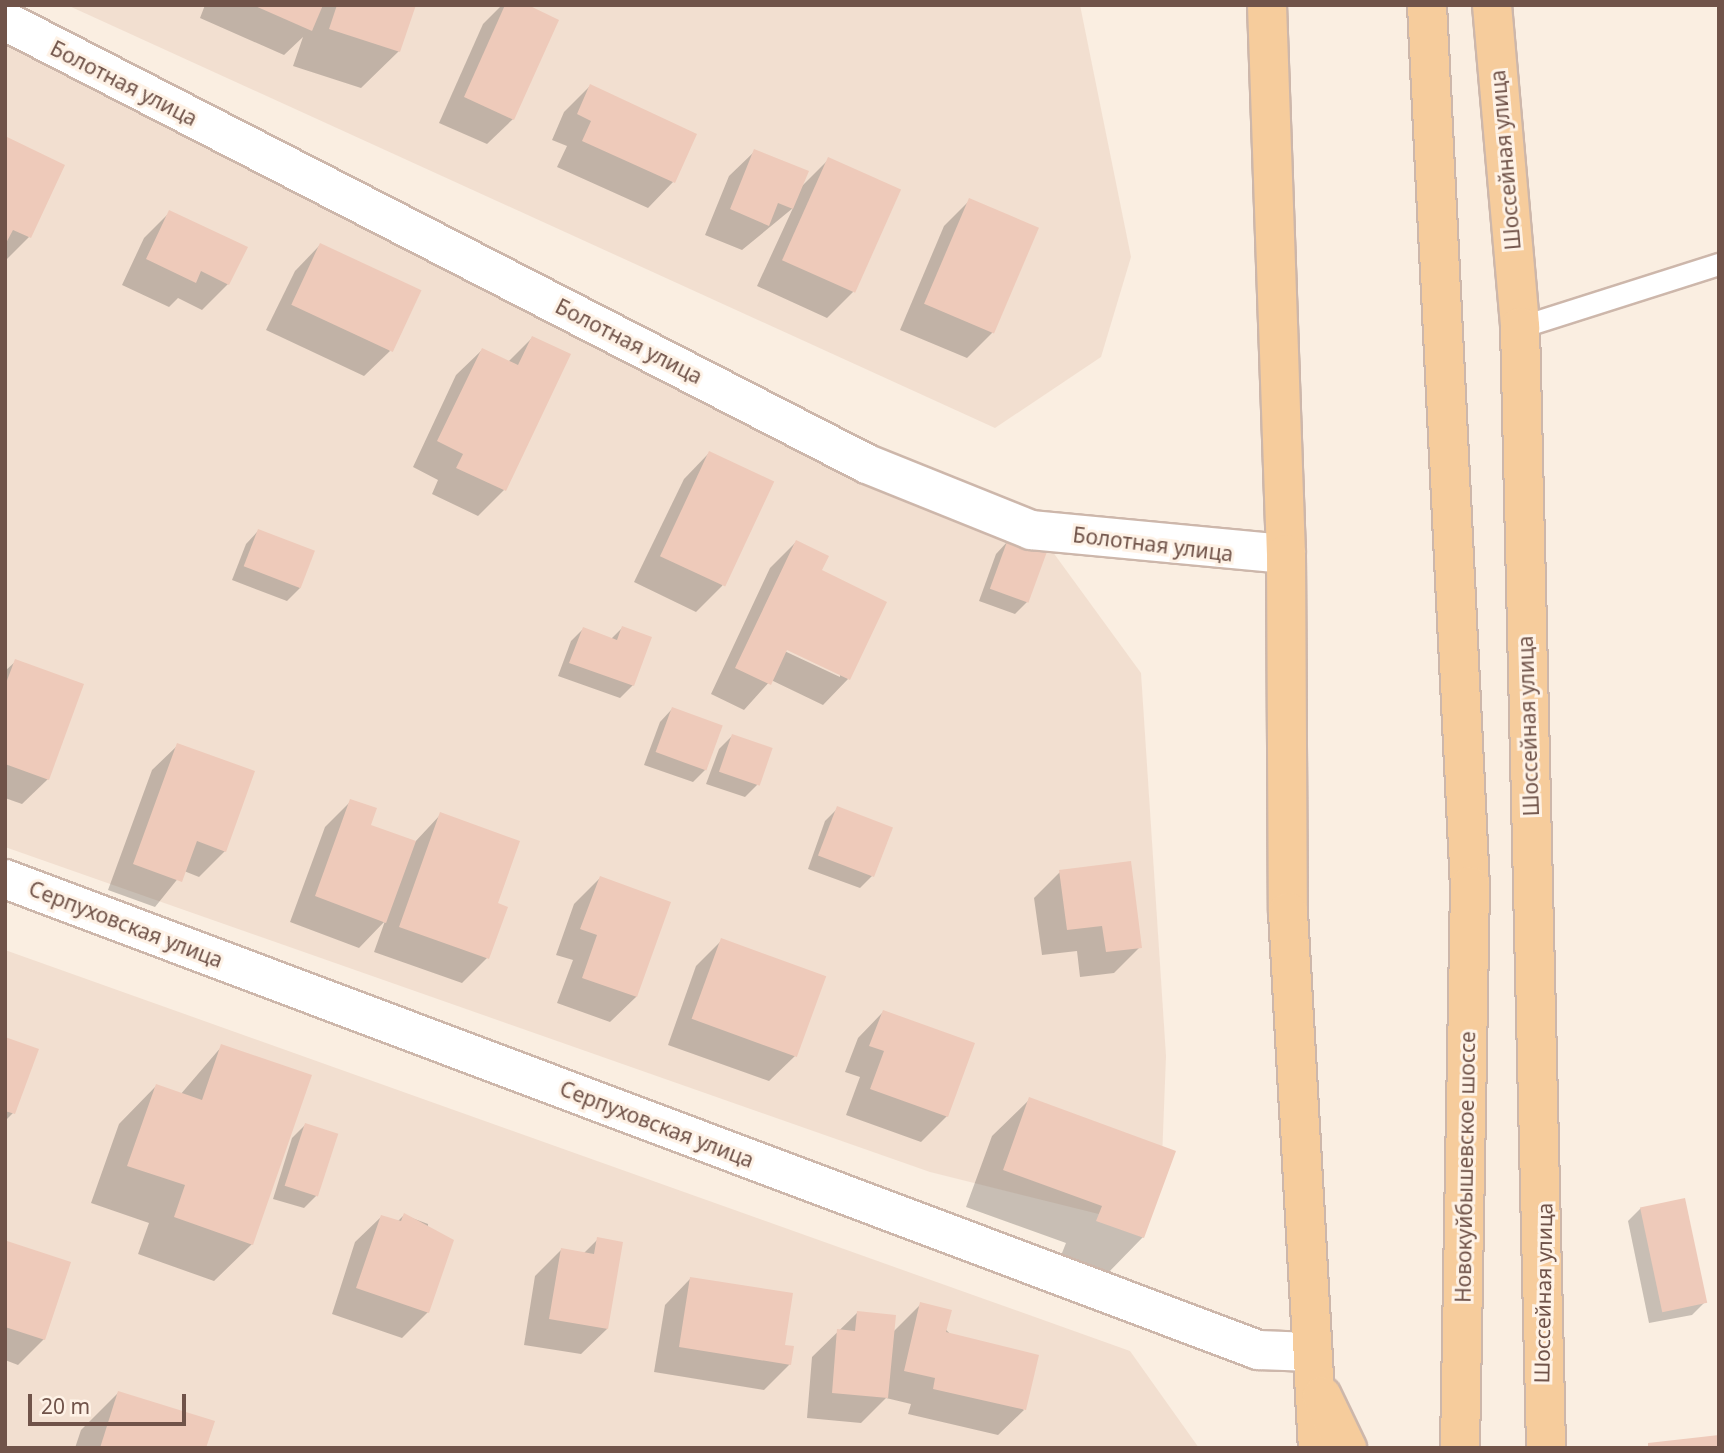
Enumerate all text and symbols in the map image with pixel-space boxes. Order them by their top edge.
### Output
street label: Болотная улица [46,35,202,131]
street label: Шоссейная улица [1485,69,1525,251]
street label: Болотная улица [551,293,707,389]
street label: Болотная улица [1071,522,1235,566]
street label: Шоссейная улица [1512,635,1544,817]
street label: Серпуховская улица [25,875,227,973]
street label: Новокуйбышевское шоссе [1450,1031,1480,1303]
street label: Серпуховская улица [556,1075,758,1173]
street label: Шоссейная улица [1529,1202,1557,1384]
scale bar [32,1380,189,1424]
text: 20 m [41,1392,90,1420]

